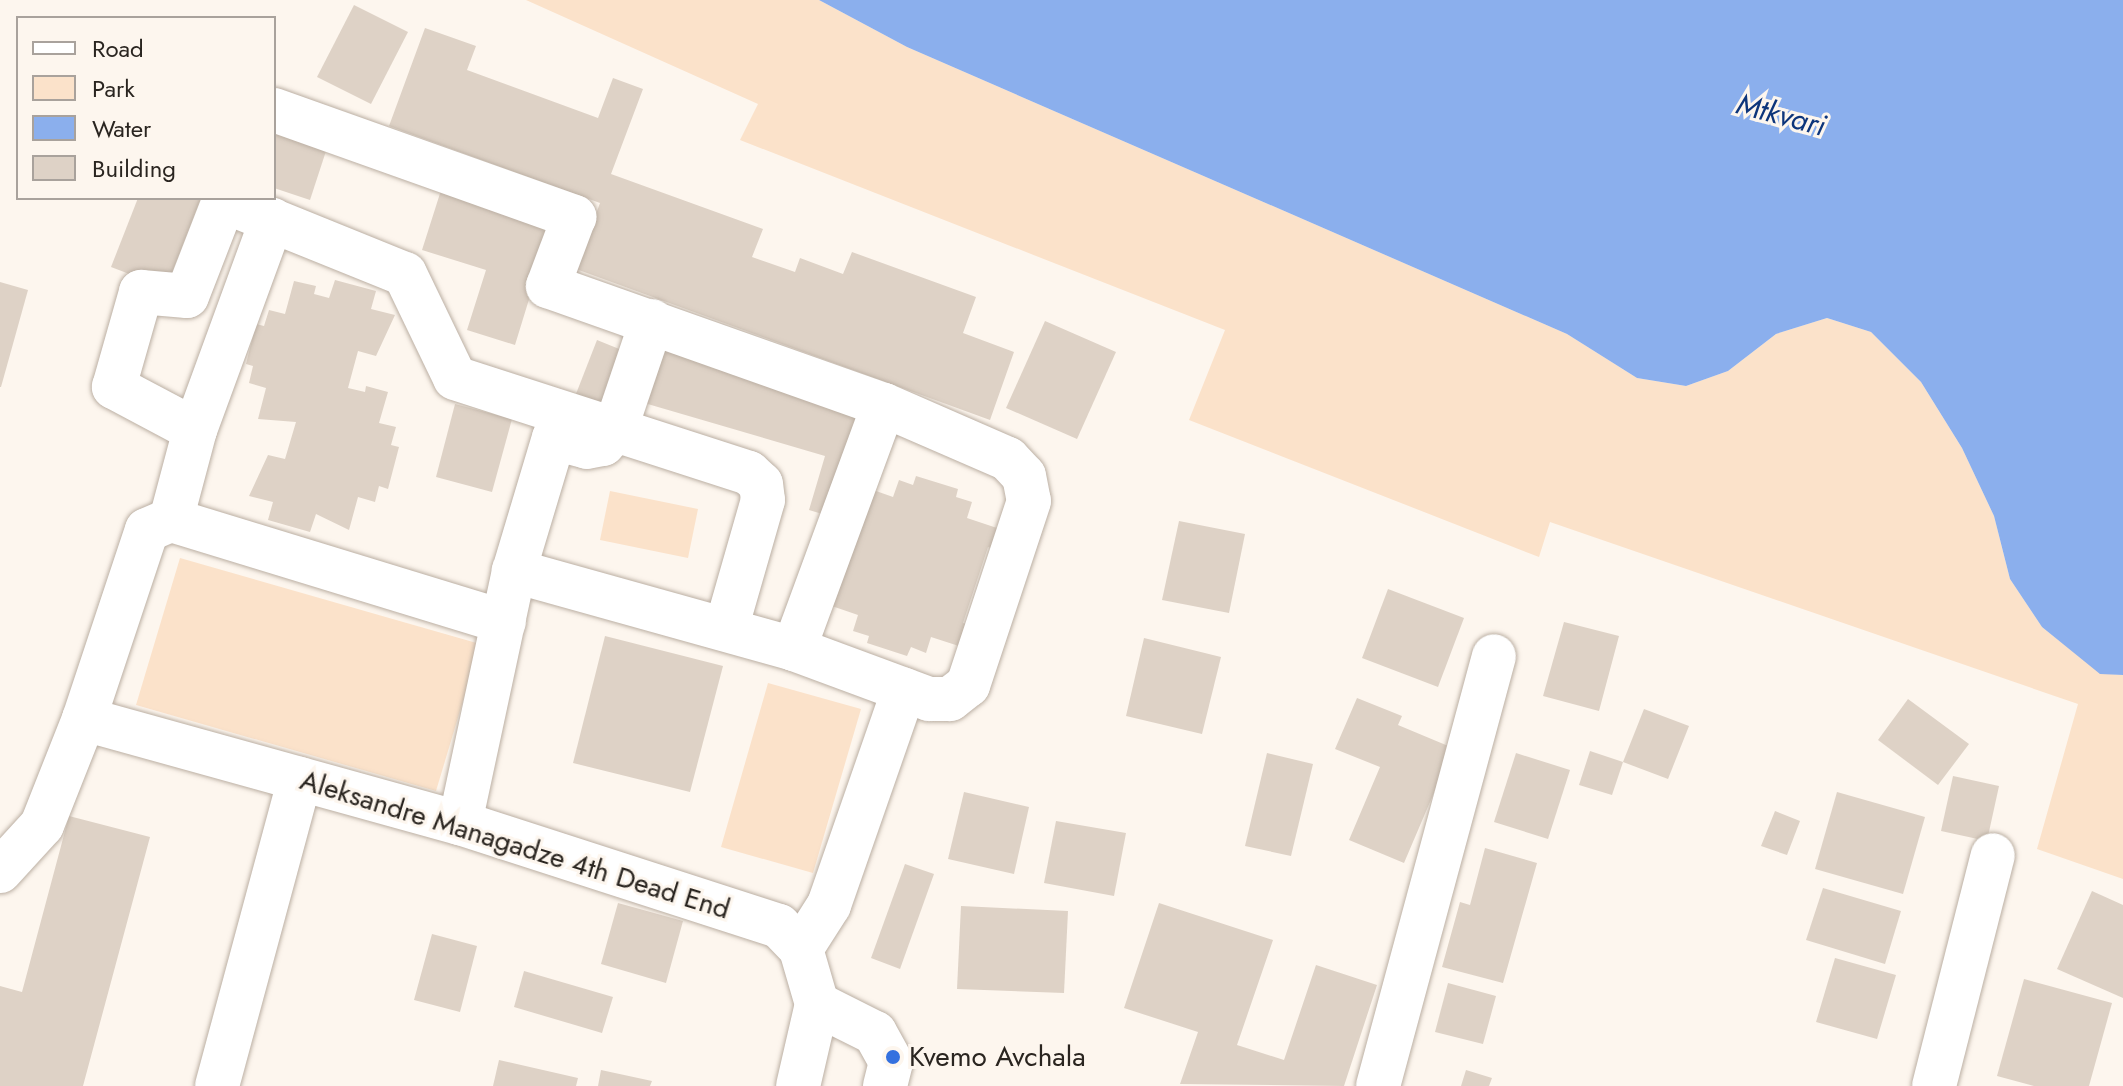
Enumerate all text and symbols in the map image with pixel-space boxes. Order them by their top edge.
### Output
legend [16,16,276,200]
text: Road [92,31,144,66]
text: Park [92,71,135,106]
water label: Mtkvari [1732,86,1830,144]
text: Water [92,111,151,146]
text: Building [92,151,176,186]
street label: Aleksandre Managadze 4th Dead End [296,764,734,926]
place label: Kvemo Avchala [909,1040,1086,1074]
marker: Kvemo Avchala [884,1048,902,1066]

